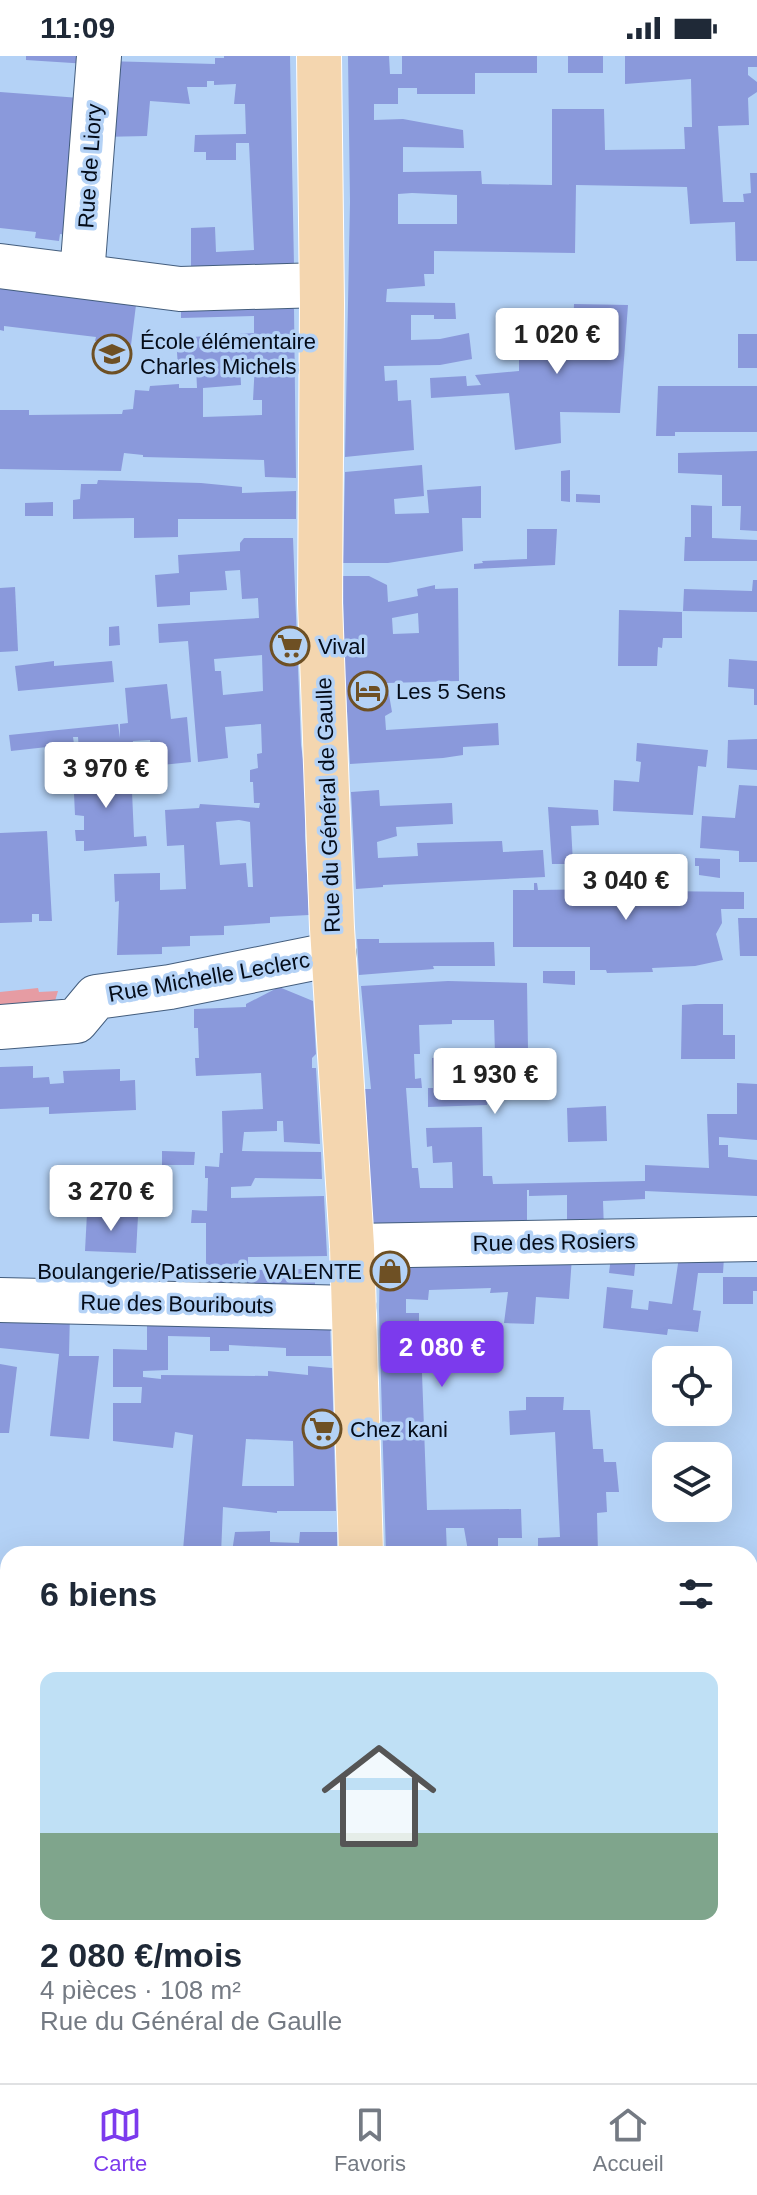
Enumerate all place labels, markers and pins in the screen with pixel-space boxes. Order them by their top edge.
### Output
pin: 1 020 € [483,308,631,376]
place label: École élémentaire Charles Michels [140,329,316,379]
school or university icon: École élémentaire Charles Michels [91,333,133,375]
supermarket icon: Vival [269,625,311,667]
place label: Vival [318,634,365,659]
hotel icon: Les 5 Sens [347,670,389,712]
place label: Les 5 Sens [396,679,506,704]
pin: 3 970 € [32,742,180,810]
pin: 3 040 € [552,854,700,922]
pin: 1 930 € [421,1048,569,1116]
pin: 3 270 € [37,1165,185,1233]
shop icon: Boulangerie/Patisserie VALENTE [369,1250,411,1292]
place label: Boulangerie/Patisserie VALENTE [37,1259,362,1284]
pin: 2 080 € [368,1321,516,1389]
supermarket icon: Chez kani [301,1408,343,1450]
place label: Chez kani [350,1417,448,1442]

